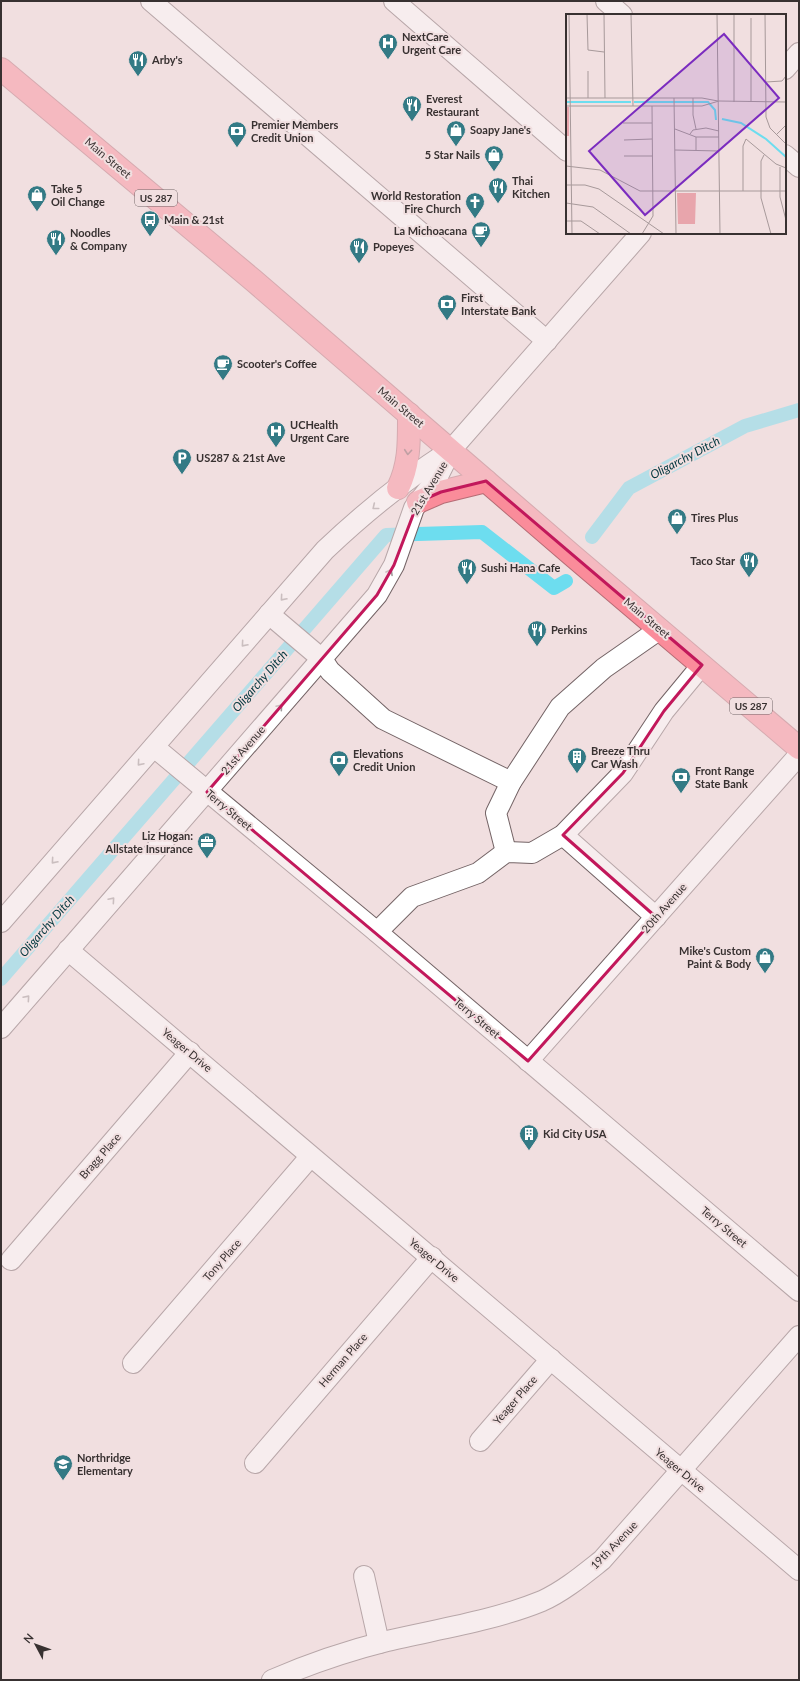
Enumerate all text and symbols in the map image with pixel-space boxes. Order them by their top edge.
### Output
inset map [566,14,786,234]
place label: NextCare Urgent Care [402,30,461,56]
hospital icon: NextCare Urgent Care [377,32,399,60]
restaurant icon: Arby's [127,49,149,77]
place label: Arby's [151,53,183,66]
place label: Everest Restaurant [426,92,480,118]
restaurant icon: Everest Restaurant [401,94,423,122]
place label: Premier Members Credit Union [251,118,338,144]
shop icon: Soapy Jane's [445,119,467,147]
bank icon: Premier Members Credit Union [226,120,248,148]
place label: Soapy Jane's [470,123,531,136]
street label: Main Street [83,135,134,181]
shop icon: 5 Star Nails [483,144,505,172]
place label: 5 Star Nails [425,148,480,161]
place label: Thai Kitchen [512,174,550,200]
restaurant icon: Thai Kitchen [487,176,509,204]
place label: Take 5 Oil Change [51,182,105,208]
shop icon: Take 5 Oil Change [26,184,48,212]
place label: World Restoration Fire Church [371,189,461,215]
road number: US 287 [135,190,177,206]
church icon: World Restoration Fire Church [464,191,486,219]
bus stop icon: Main & 21st [139,209,161,237]
place label: Main & 21st [164,213,225,226]
cafe icon: La Michoacana [470,220,492,248]
place label: La Michoacana [394,224,467,237]
place label: Noodles & Company [70,226,127,252]
restaurant icon: Noodles & Company [45,228,67,256]
restaurant icon: Popeyes [348,236,370,264]
place label: Popeyes [373,240,414,253]
place label: First Interstate Bank [461,291,536,317]
bank icon: First Interstate Bank [436,293,458,321]
cafe icon: Scooter's Coffee [212,353,234,381]
place label: Scooter's Coffee [237,357,317,370]
street label: Main Street [376,384,427,430]
place label: UCHealth Urgent Care [290,418,349,444]
hospital icon: UCHealth Urgent Care [265,420,287,448]
water label: Oligarchy Ditch [647,433,722,482]
parking icon: US287 & 21st Ave [171,447,193,475]
one-way arrow [404,449,413,455]
place label: US287 & 21st Ave [196,451,285,464]
street label: 21st Avenue [407,458,450,517]
one-way arrow [372,502,379,509]
shop icon: Tires Plus [666,507,688,535]
place label: Tires Plus [691,511,738,524]
restaurant icon: Taco Star [738,550,760,578]
place label: Taco Star [690,554,736,567]
restaurant icon: Sushi Hana Cafe [456,557,478,585]
place label: Sushi Hana Cafe [481,561,561,574]
one-way arrow [386,568,393,576]
one-way arrow [281,594,288,601]
street label: Main Street [622,595,673,641]
restaurant icon: Perkins [526,619,548,647]
place label: Perkins [551,623,587,636]
one-way arrow [241,639,248,646]
water label: Oligarchy Ditch [229,647,291,715]
road number: US 287 [730,698,772,714]
one-way arrow [276,705,283,712]
street label: 21st Avenue [218,723,267,777]
place label: Breeze Thru Car Wash [591,744,650,770]
building icon: Breeze Thru Car Wash [566,746,588,774]
place label: Elevations Credit Union [353,747,415,773]
bank icon: Elevations Credit Union [328,749,350,777]
one-way arrow [137,758,144,765]
place label: Front Range State Bank [695,764,754,790]
bank icon: Front Range State Bank [670,766,692,794]
street label: Terry Street [204,787,255,833]
place label: Liz Hogan: Allstate Insurance [105,829,193,855]
office icon: Liz Hogan: Allstate Insurance [196,831,218,859]
one-way arrow [52,856,59,863]
street label: 20th Avenue [638,880,689,935]
water label: Oligarchy Ditch [16,892,78,960]
one-way arrow [107,898,114,905]
place label: Mike's Custom Paint & Body [679,944,751,970]
shop icon: Mike's Custom Paint & Body [754,946,776,974]
street label: Terry Street [452,995,503,1041]
one-way arrow [22,996,29,1003]
street label: Yeager Drive [160,1025,215,1074]
building icon: Kid City USA [518,1123,540,1151]
place label: Kid City USA [543,1127,607,1140]
street label: Bragg Place [76,1130,123,1181]
street label: Terry Street [699,1204,750,1250]
street label: Yeager Drive [407,1235,462,1284]
street label: Tony Place [200,1236,243,1283]
street label: Herman Place [316,1330,370,1389]
street label: Yeager Place [490,1372,540,1427]
street label: Yeager Drive [653,1445,708,1494]
place label: Northridge Elementary [77,1451,133,1477]
school or university icon: Northridge Elementary [52,1453,74,1481]
street label: 19th Avenue [588,1518,640,1571]
north arrow [16,1625,56,1665]
text: N [20,1631,36,1646]

